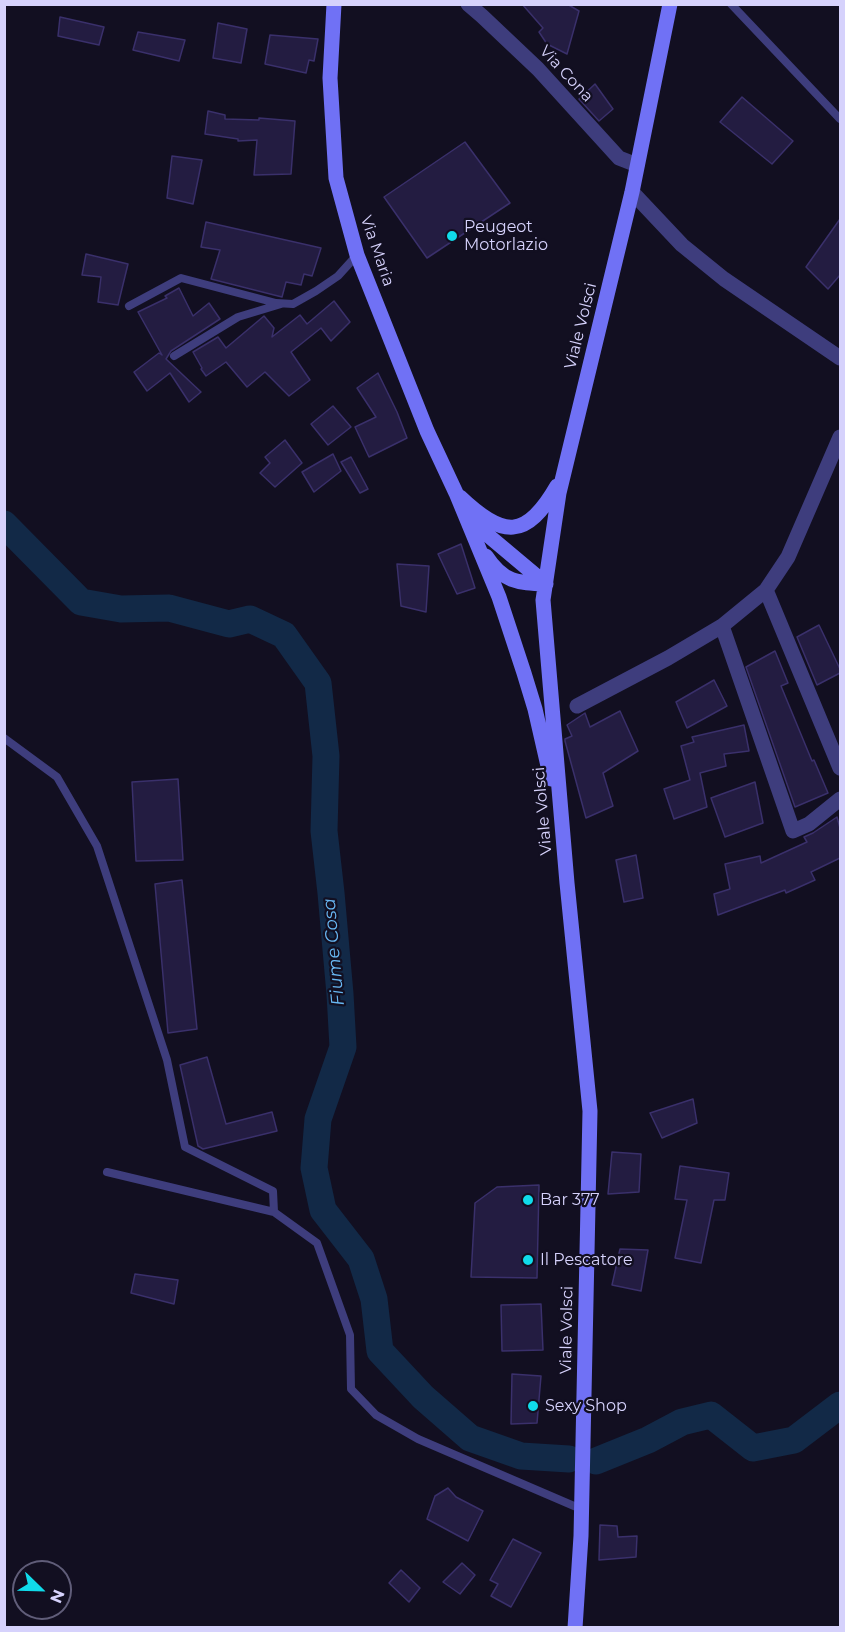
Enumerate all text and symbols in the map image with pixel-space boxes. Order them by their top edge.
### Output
street label: Via Cona [535,42,597,106]
street label: Via Maria [356,213,398,289]
place label: Peugeot Motorlazio [464,217,548,255]
marker: Peugeot Motorlazio [445,229,459,243]
street label: Viale Volsci [561,281,601,371]
street label: Viale Volsci [530,766,556,856]
water label: Fiume Cosa [319,897,349,1007]
place label: Bar 377 [540,1190,600,1210]
marker: Bar 377 [521,1193,535,1207]
place label: Il Pescatore [540,1250,633,1270]
marker: Il Pescatore [521,1253,535,1267]
street label: Viale Volsci [557,1286,577,1374]
place label: Sexy Shop [545,1396,627,1416]
marker: Sexy Shop [526,1399,540,1413]
north arrow [12,1560,72,1620]
text: N [46,1587,68,1606]

